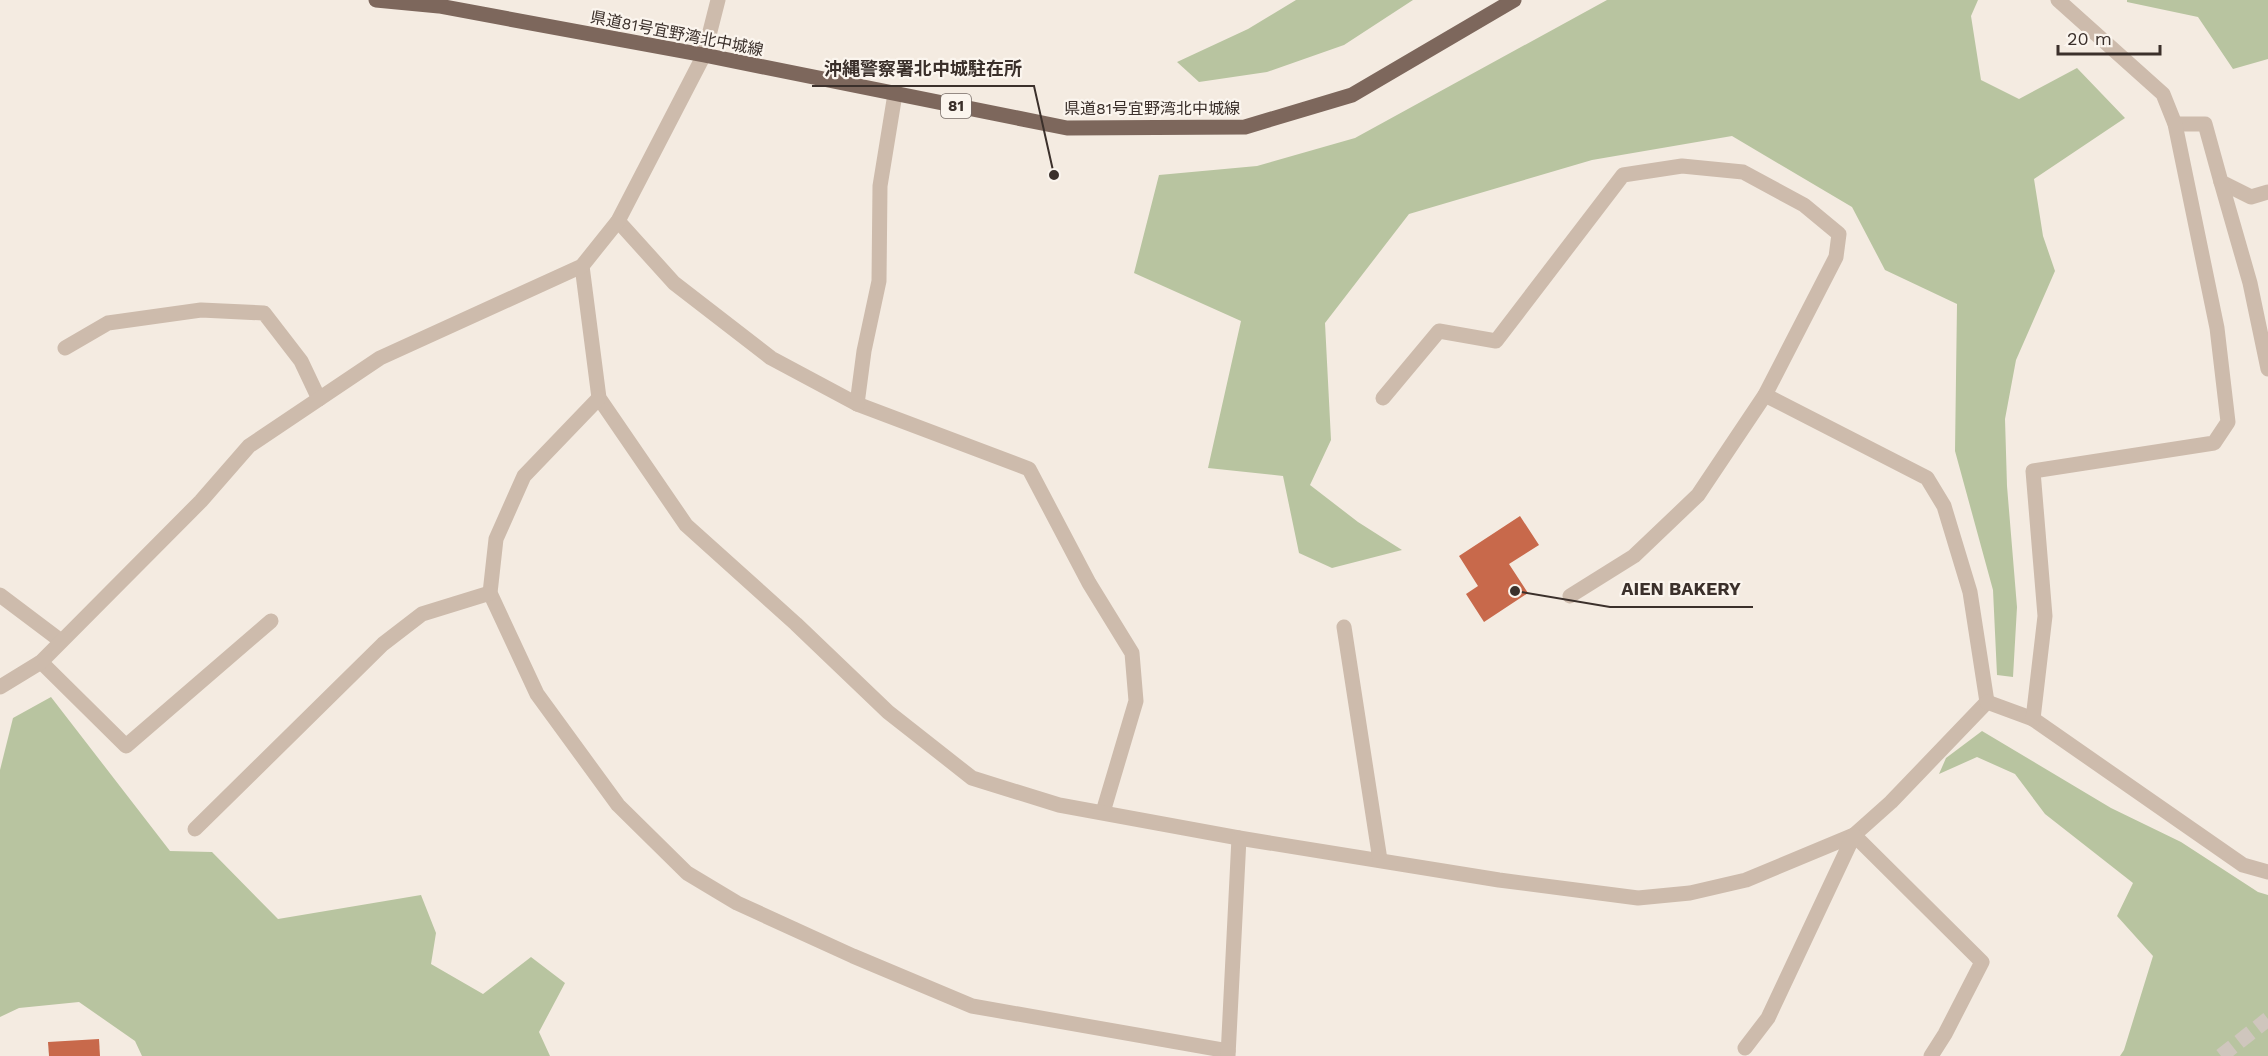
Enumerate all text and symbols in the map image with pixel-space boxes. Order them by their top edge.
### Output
street label: 県道81号宜野湾北中城線 [589,7,765,60]
scale bar [2058,18,2160,56]
text: 20 m [2067,28,2112,49]
callout: 沖縄警察署北中城駐在所 [812,50,1034,86]
text: 沖縄警察署北中城駐在所 [824,58,1022,79]
road number: 81 [941,94,971,118]
street label: 県道81号宜野湾北中城線 [1064,99,1240,118]
callout: AIEN BAKERY [1610,571,1753,607]
text: AIEN BAKERY [1621,578,1741,599]

